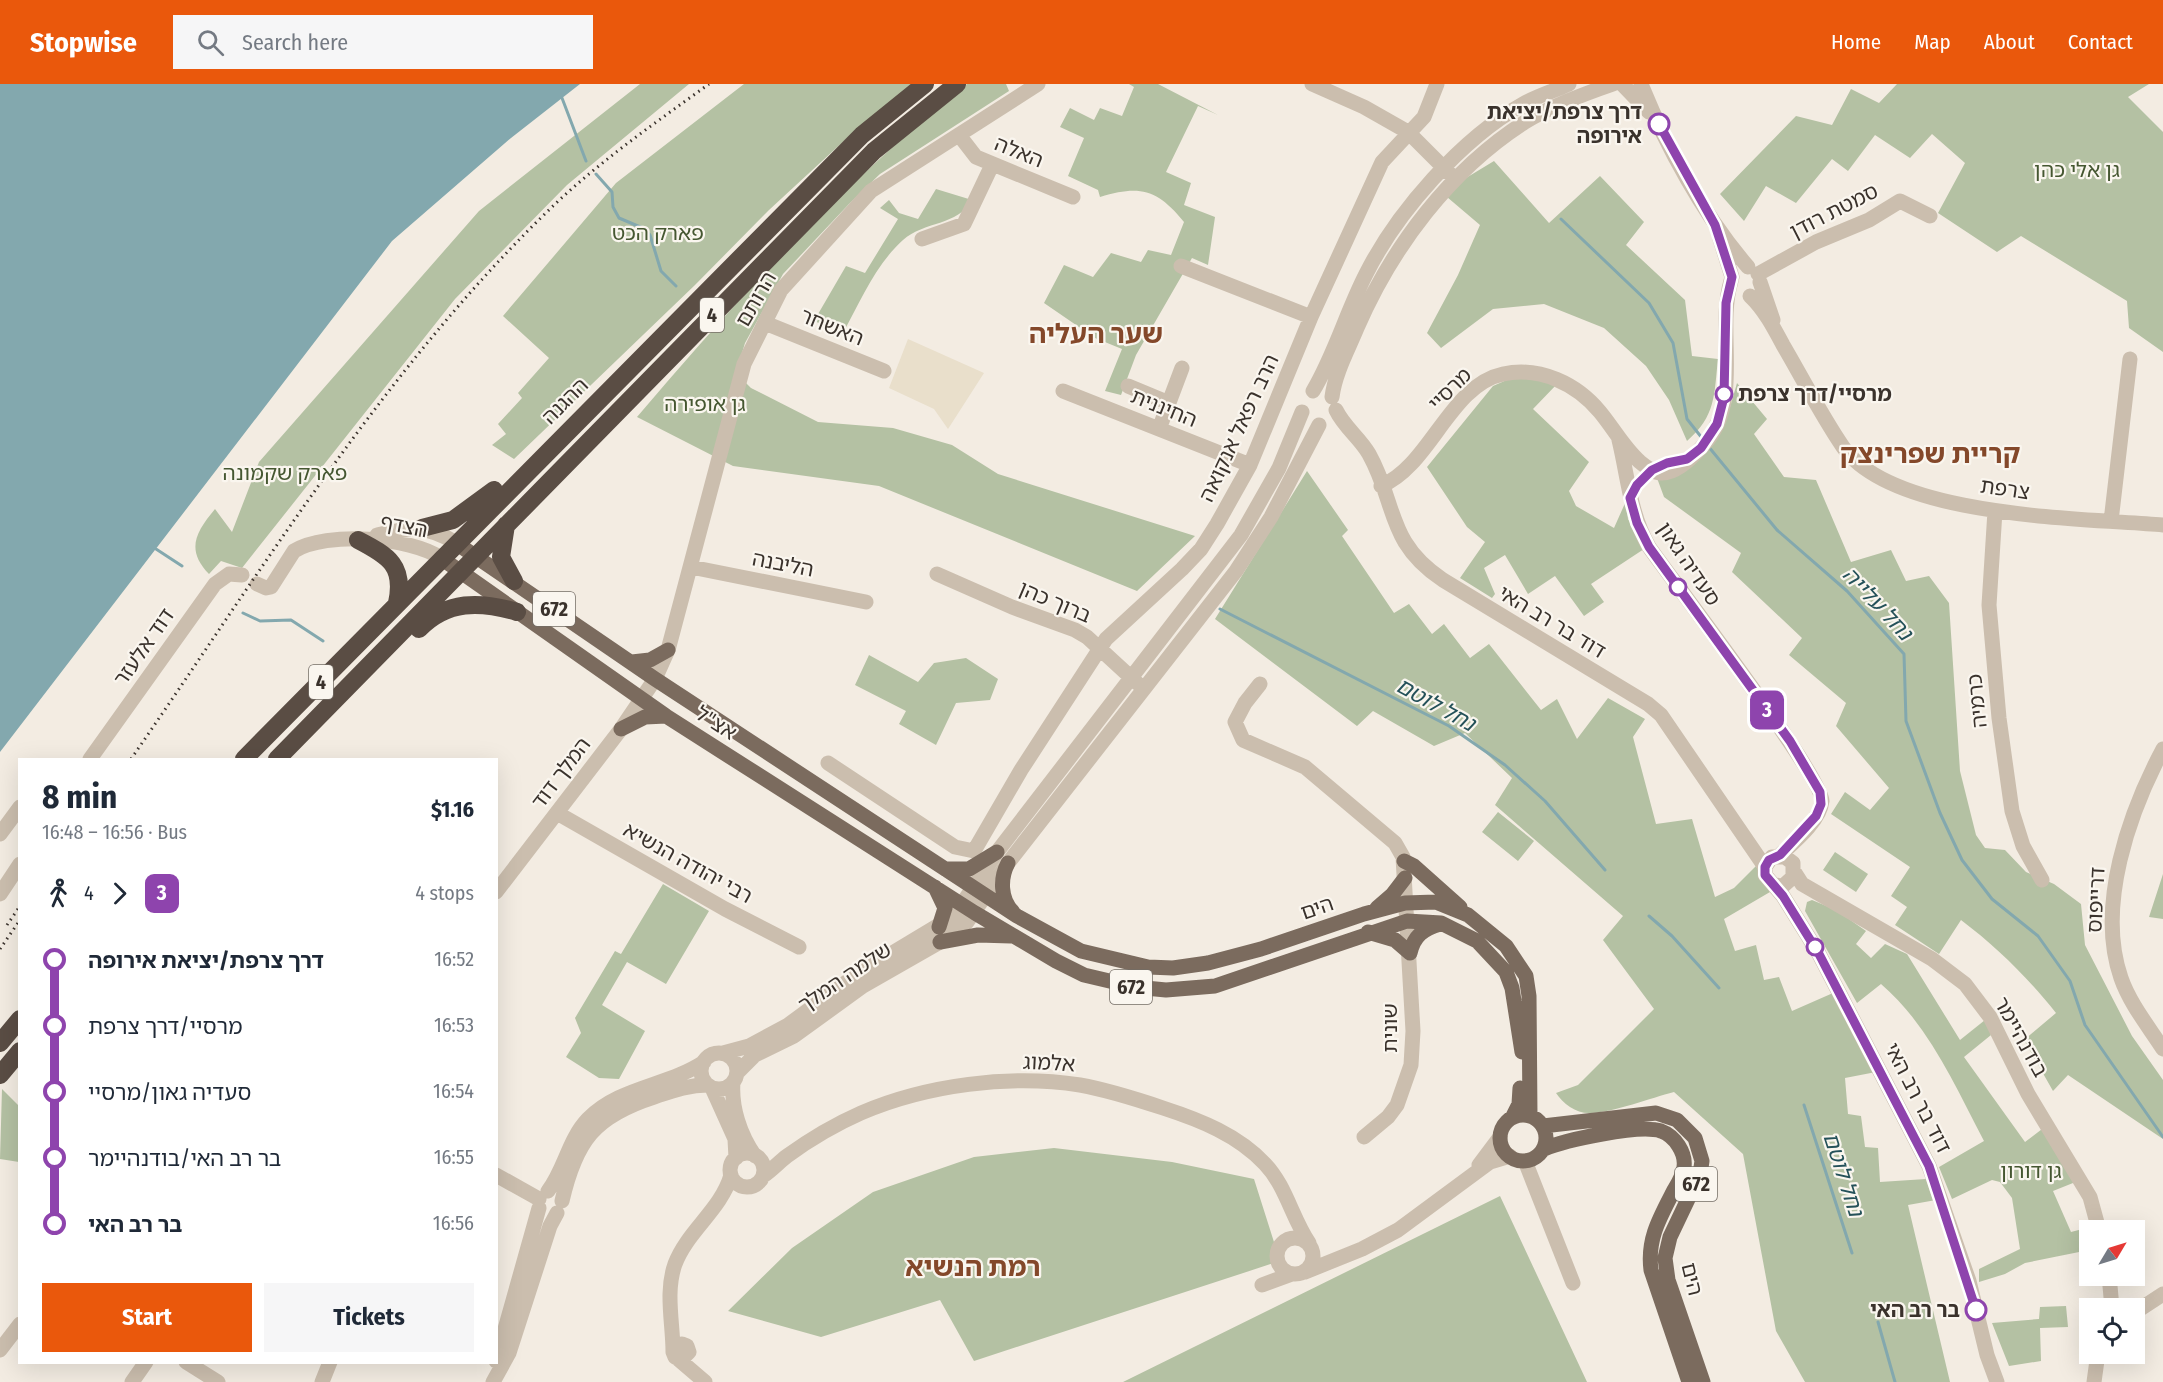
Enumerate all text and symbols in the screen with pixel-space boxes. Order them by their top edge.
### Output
search box [173,15,593,69]
text: Stopwise [30,26,137,59]
icon: search [194,26,227,59]
text: Search here [242,29,348,56]
text: Home [1831,29,1881,55]
text: Map [1914,29,1951,55]
text: About [1984,29,2035,55]
text: Contact [2068,29,2133,55]
place label: דרך צרפת/יציאת אירופה [1487,99,1642,149]
marker: דרך צרפת/יציאת אירופה [1648,113,1670,135]
street label: האלה [991,130,1047,174]
park label: גן אלי כהן [2034,157,2120,183]
street label: סמטת רודן [1786,178,1882,244]
park label: פארק הכט [612,220,704,246]
street label: הרותם [730,267,782,331]
road number: 4 [700,298,724,332]
street label: האשחר [796,303,868,351]
district label: שער העליה [1029,318,1163,350]
street label: הרב רפאל אנקואה [1193,350,1285,506]
street label: מרסיי [1423,362,1477,416]
street label: ההגנה [536,372,594,430]
place label: מרסיי/דרך צרפת [1738,381,1892,407]
street label: החיננית [1127,383,1201,433]
marker: מרסיי/דרך צרפת [1715,385,1733,403]
park label: גן אופירה [664,391,746,417]
district label: קריית שפרינצק [1840,438,2020,470]
park label: פארק שקמונה [223,460,347,486]
street label: צרפת [1979,473,2031,505]
street label: הצדף [378,509,430,543]
street label: סעדיה גאון [1651,517,1727,611]
street label: הליבנה [750,545,816,583]
water label: נחל עלייה [1837,561,1919,647]
street label: ברוך כהן [1015,575,1095,629]
unlabelled marker [1669,578,1687,596]
street label: דוד בר רב האי [1494,580,1610,664]
road number: 672 [533,592,575,626]
street label: דוד אלעזר [108,603,180,691]
road number: 4 [309,665,333,699]
water label: נחל לוטם [1392,672,1481,738]
street label: כרמיה [1961,673,1993,729]
line badge: 3 [1748,690,1786,730]
text: 3 [1762,697,1772,723]
street label: אצ"ל [691,700,741,746]
street label: המלך דוד [526,732,596,814]
text: 8 min [42,777,117,817]
text: $1.16 [431,796,474,823]
street label: רבי יהודה הנשיא [619,817,757,909]
text: 16:48 – 16:56 · Bus [42,820,187,844]
street label: דרייפוס [2081,866,2111,934]
icon: walk [42,877,75,910]
icon: forward [103,877,136,910]
text: 3 [157,880,167,906]
text: 4 [84,881,94,905]
text: 4 stops [415,881,474,905]
street label: הים [1297,890,1337,926]
street label: שלמה המלך [793,936,897,1018]
unlabelled marker [1806,938,1824,956]
text: דרך צרפת/יציאת אירופה [88,947,324,974]
text: 16:52 [434,947,474,971]
road number: 672 [1110,970,1152,1004]
street label: בודנהיימר [1988,992,2054,1082]
street label: שונית [1377,1003,1403,1053]
text: מרסיי/דרך צרפת [88,1013,242,1040]
text: 16:53 [434,1013,474,1037]
street label: דוד בר רב האי [1879,1038,1957,1158]
street label: אלמוג [1022,1049,1076,1077]
text: סעדיה גאון/מרסיי [88,1079,251,1106]
text: 16:54 [433,1079,474,1103]
water label: נחל לוטם [1817,1129,1870,1221]
text: בר רב האי/בודנהיימר [88,1145,281,1172]
text: 16:55 [434,1145,474,1169]
park label: גן דורון [2000,1158,2062,1184]
road number: 672 [1675,1167,1717,1201]
text: בר רב האי [88,1211,182,1238]
text: 16:56 [433,1211,474,1235]
north arrow [2079,1220,2145,1286]
map controls [2079,1220,2145,1364]
district label: רמת הנשיא [905,1251,1041,1283]
street label: הים [1675,1260,1709,1298]
button: Start [42,1283,252,1352]
button: Tickets [264,1283,474,1352]
place label: בר רב האי [1870,1297,1960,1323]
button: locate [2079,1298,2145,1364]
marker: בר רב האי [1965,1299,1987,1321]

